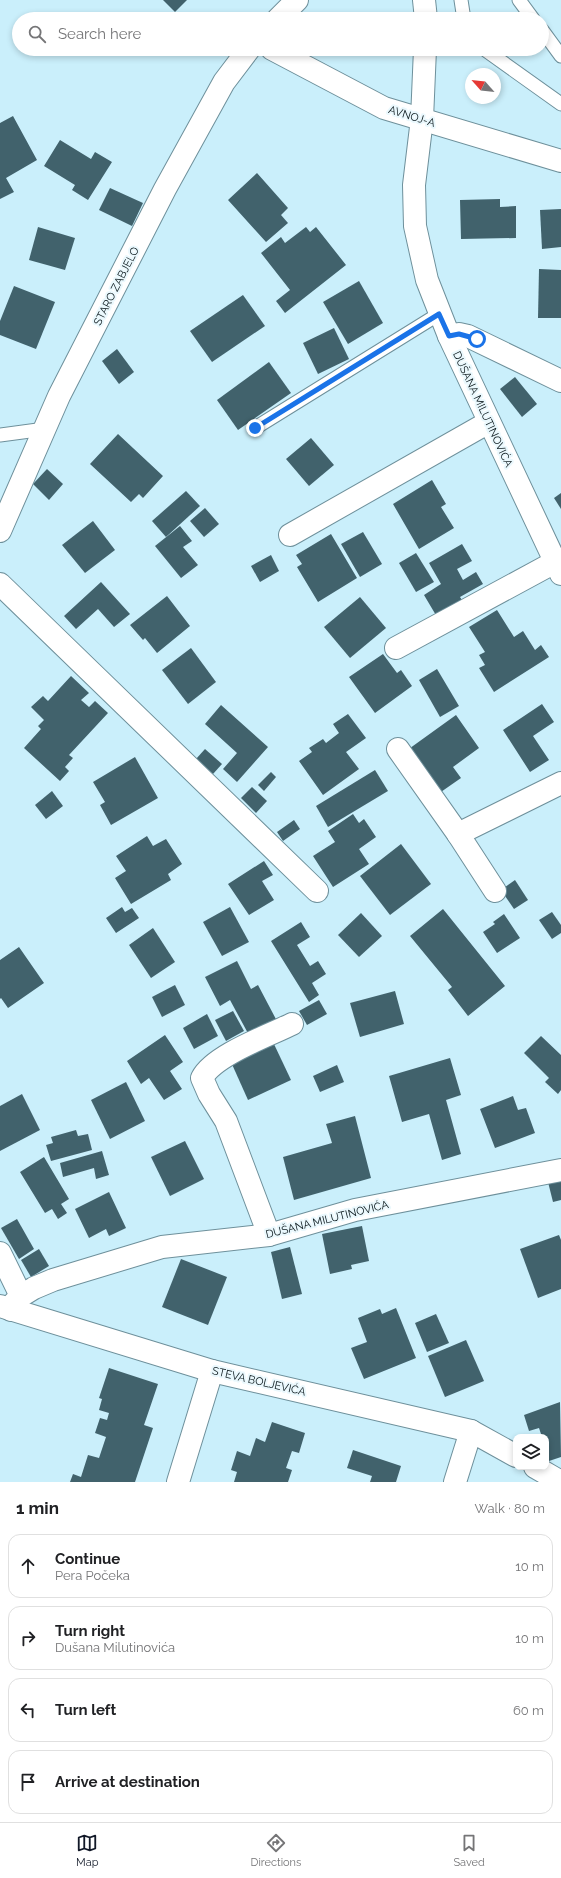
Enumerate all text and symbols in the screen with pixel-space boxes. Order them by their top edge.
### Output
search box [12,12,549,56]
icon: search [26,23,48,45]
text: Search here [58,25,141,43]
north arrow [465,68,501,104]
street label: AVNOJ-A [387,103,437,130]
street label: STARO ZABJELO [91,245,142,328]
route start [468,330,486,348]
street label: DUŠANA MILUTINOVIĆA [450,349,516,470]
route end [246,419,264,437]
street label: DUŠANA MILUTINOVIĆA [264,1197,390,1241]
street label: STEVA BOLJEVIĆA [211,1363,308,1399]
map controls [513,1434,549,1470]
button: layers [513,1434,549,1470]
text: 1 min [16,1498,59,1518]
text: Walk · 80 m [475,1501,545,1516]
text: Continue [55,1550,120,1568]
icon: ahead [17,1555,39,1577]
text: 10 m [515,1559,544,1574]
text: Pera Počeka [55,1568,130,1583]
text: Turn right [55,1622,125,1640]
icon: right [17,1627,39,1649]
text: 10 m [515,1631,544,1646]
text: Dušana Milutinovića [55,1640,175,1655]
icon: left [17,1699,39,1721]
text: Turn left [55,1701,116,1719]
text: 60 m [513,1703,544,1718]
icon: arrive [17,1771,39,1793]
text: Arrive at destination [55,1773,200,1791]
tab: Map [76,1832,98,1869]
tab: Directions [251,1832,301,1869]
tab: Saved [453,1832,485,1869]

